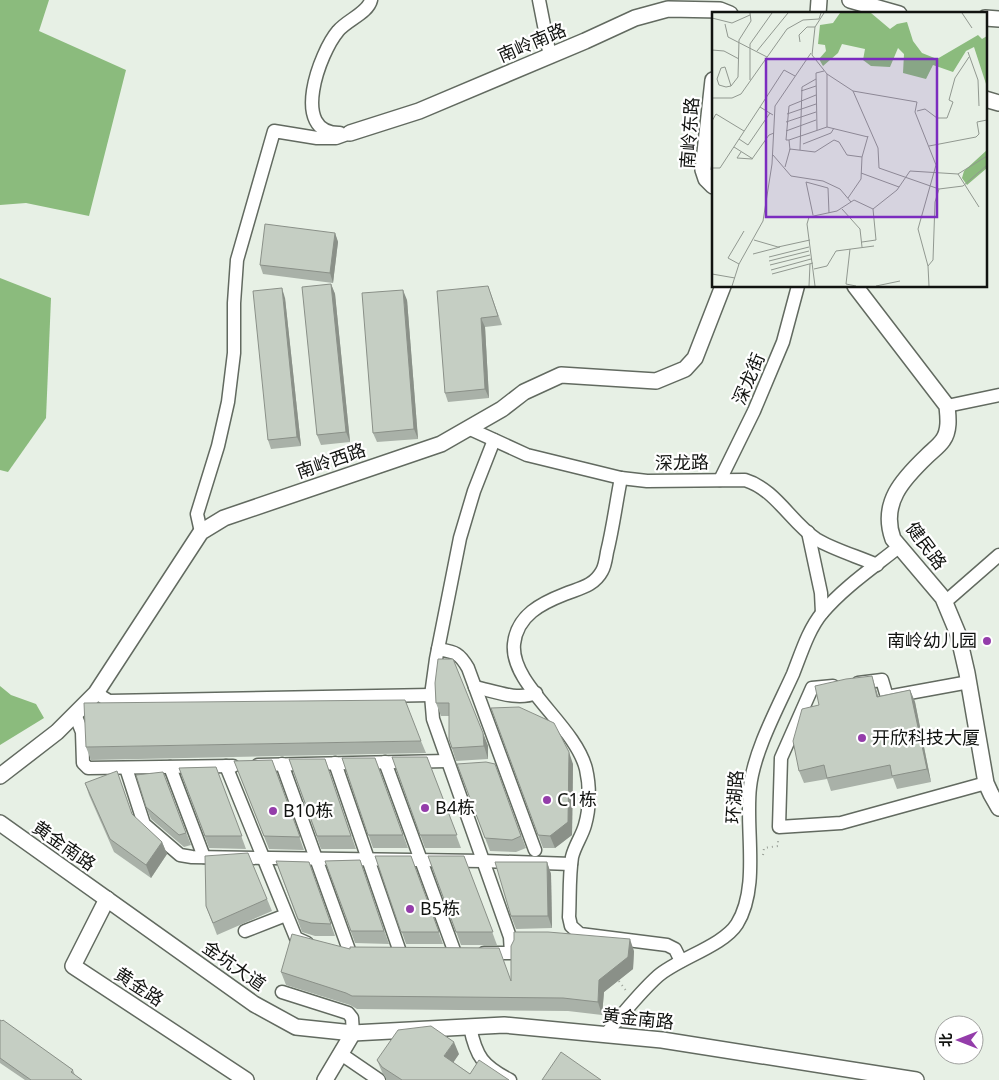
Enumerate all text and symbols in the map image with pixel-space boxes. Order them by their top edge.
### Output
inset map [712,12,986,288]
street label: 南岭南路 [494,17,569,67]
street label: 南岭东路 [675,96,703,170]
street label: 深龙街 [726,349,770,408]
street label: 南岭西路 [293,437,369,483]
street label: 深龙路 [655,450,709,474]
street label: 健民路 [901,517,953,574]
place label: 南岭幼儿园 [887,628,977,652]
marker: 南岭幼儿园 [981,635,993,647]
place label: 开欣科技大厦 [872,725,980,749]
marker: 开欣科技大厦 [856,732,868,744]
street label: 环湖路 [720,769,748,825]
place label: C1栋 [557,787,597,811]
marker: C1栋 [541,794,553,806]
place label: B4栋 [435,795,475,819]
place label: B10栋 [283,798,333,822]
marker: B4栋 [419,802,431,814]
marker: B10栋 [267,805,279,817]
street label: 黄金南路 [28,815,101,876]
place label: B5栋 [420,896,460,920]
marker: B5栋 [404,903,416,915]
street label: 金坑大道 [198,935,271,996]
street label: 黄金路 [110,961,169,1011]
street label: 黄金南路 [601,1002,675,1034]
north arrow [934,1015,984,1065]
text: 北 [936,1033,955,1047]

